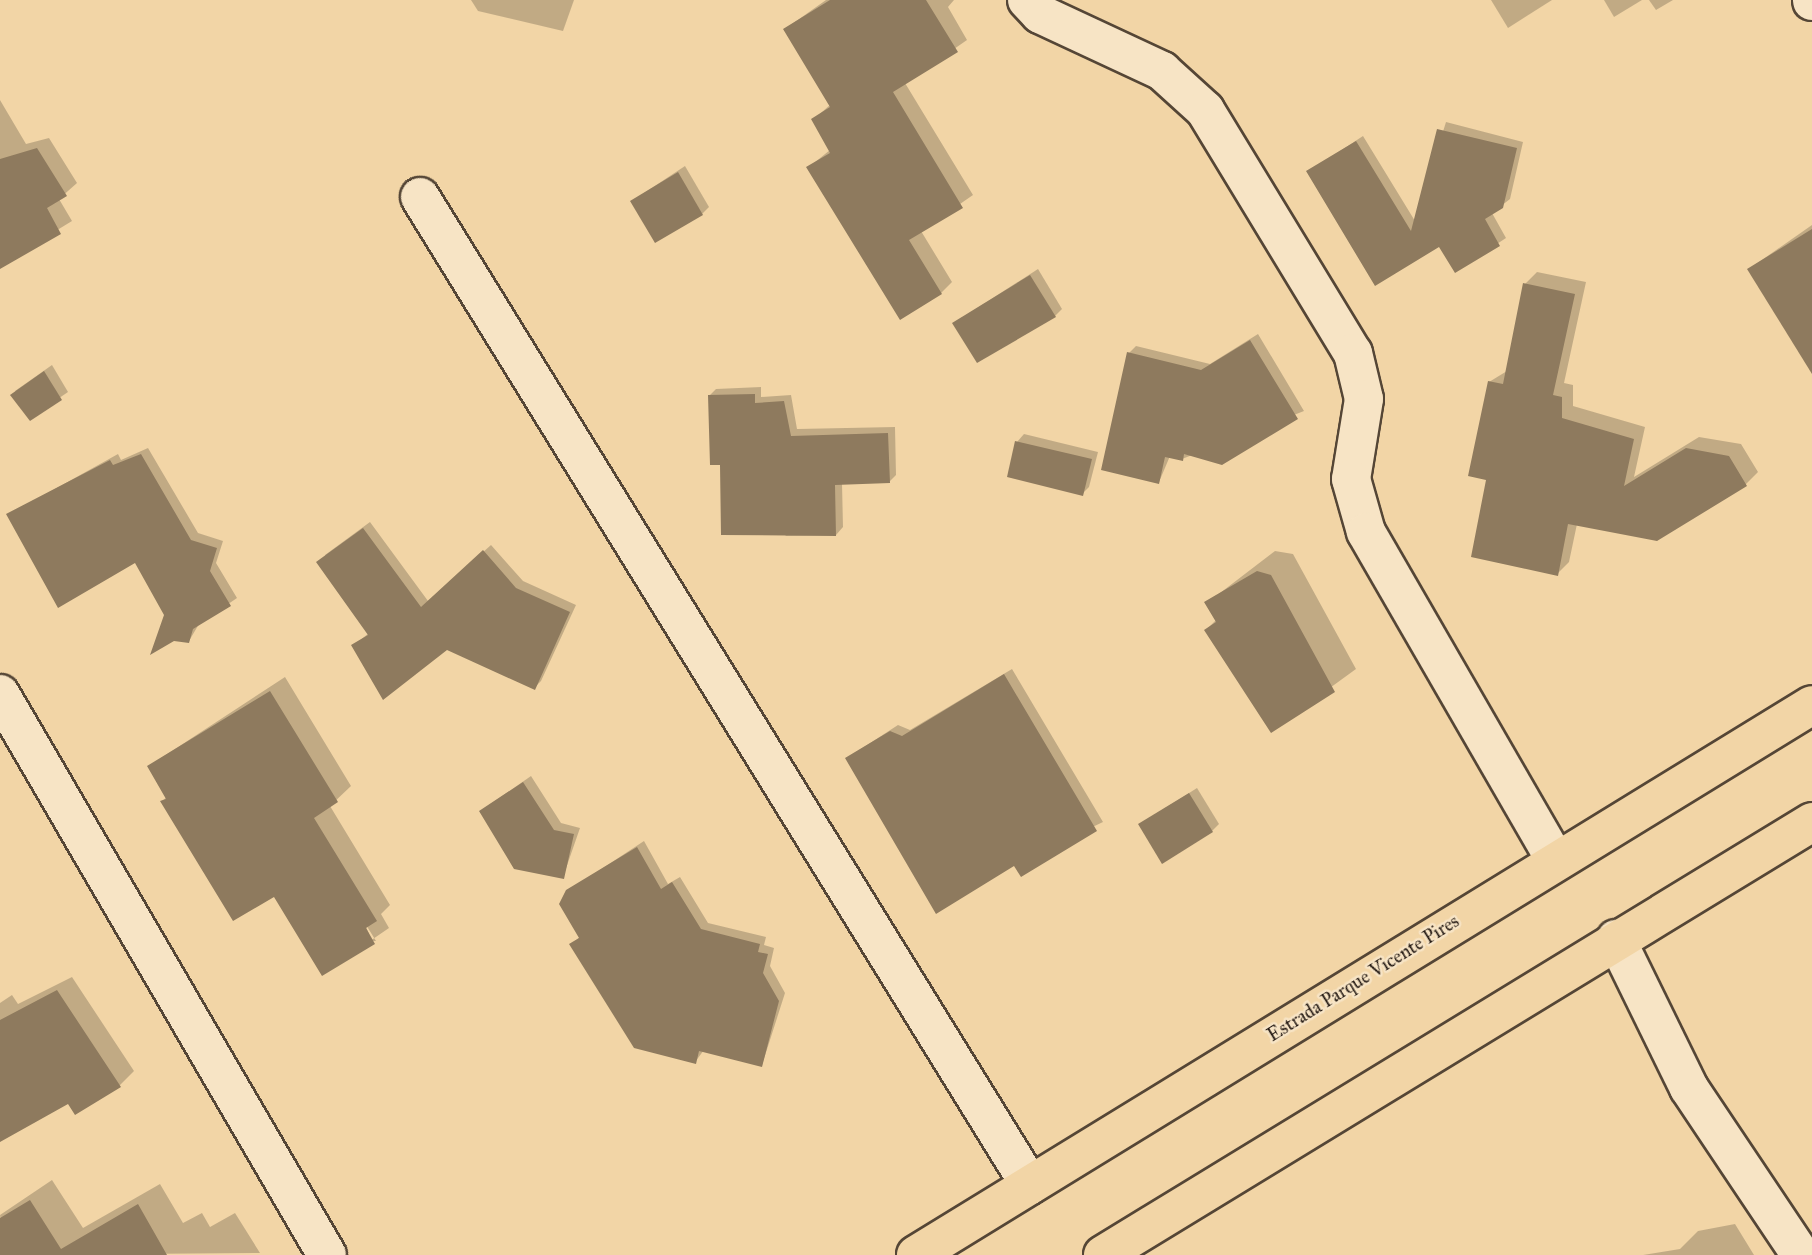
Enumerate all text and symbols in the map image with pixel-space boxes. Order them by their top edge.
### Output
street label: Estrada Parque Vicente Pires [1263,910,1463,1046]

